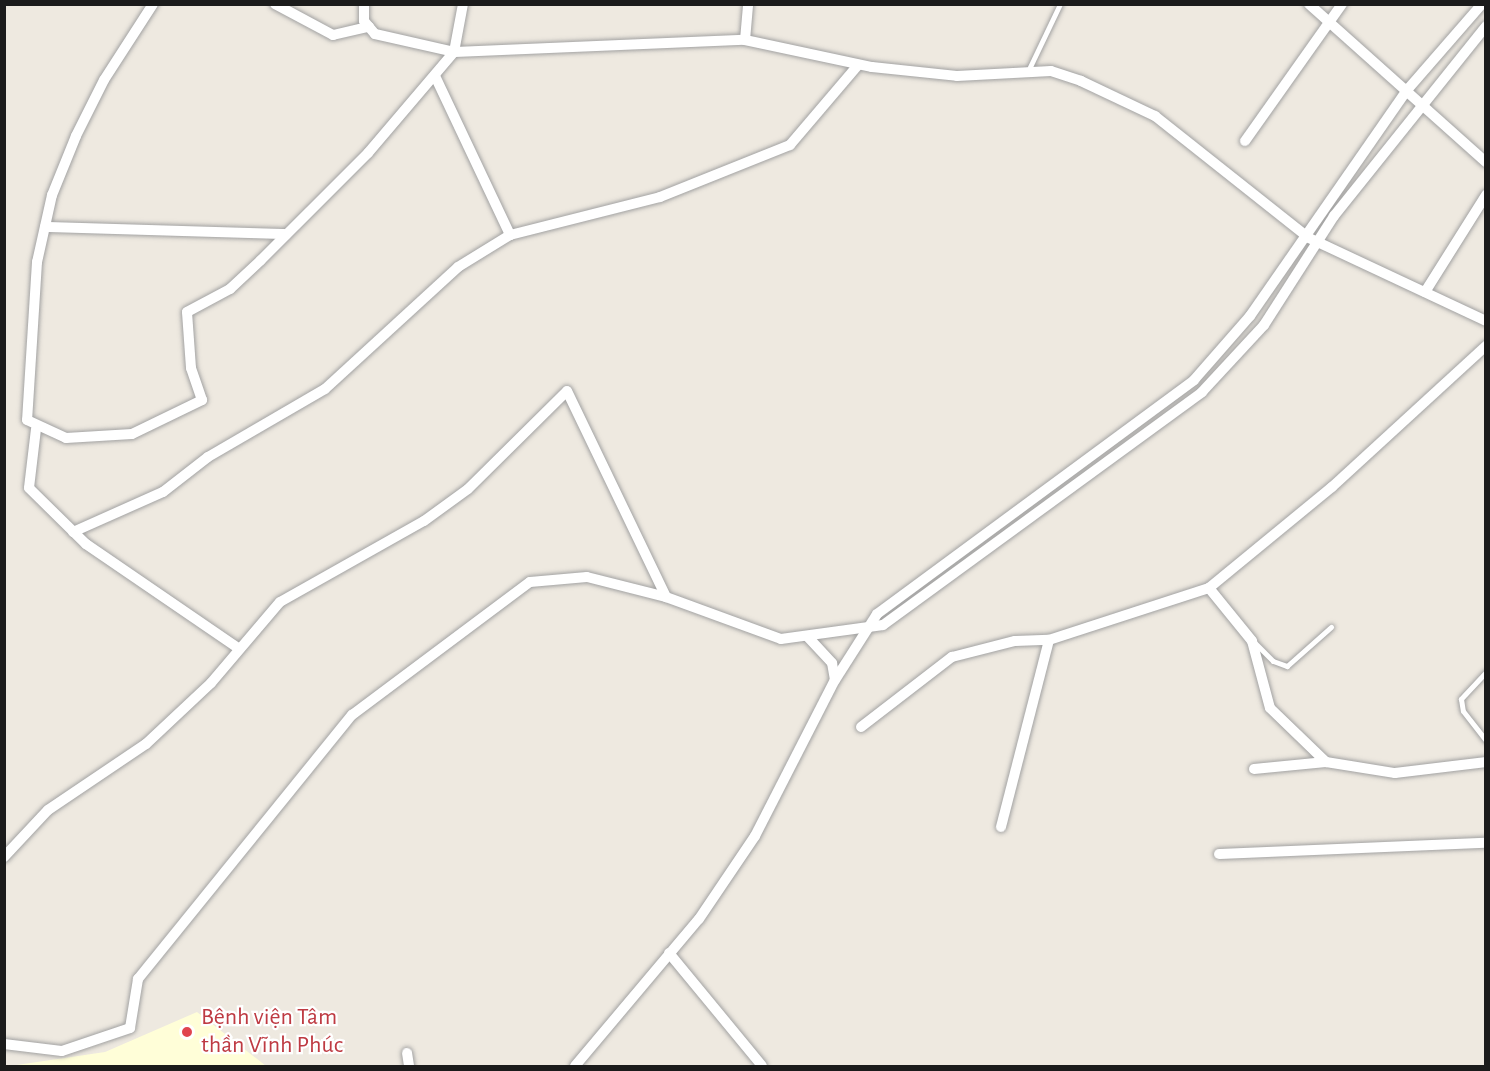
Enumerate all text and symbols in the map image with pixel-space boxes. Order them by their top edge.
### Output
place label: Bệnh viện Tâm thần Vĩnh Phúc [201,1004,343,1060]
marker: Bệnh viện Tâm thần Vĩnh Phúc [178,1023,196,1041]

